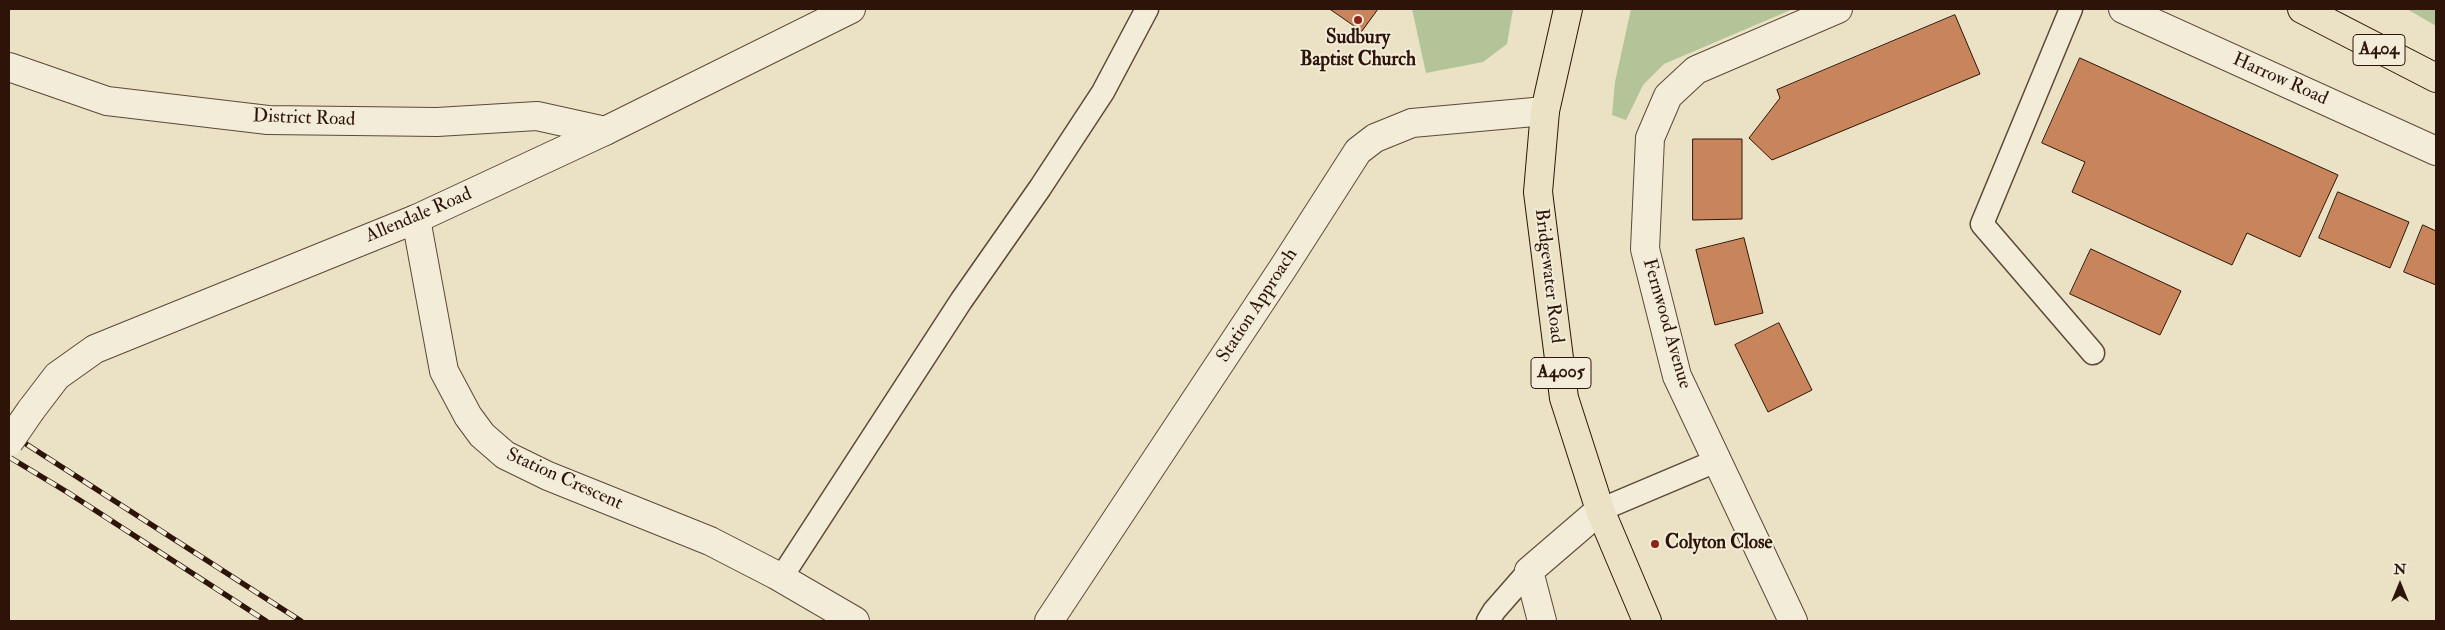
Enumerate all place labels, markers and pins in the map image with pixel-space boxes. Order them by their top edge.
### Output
marker: Sudbury Baptist Church [1352,14,1364,26]
place label: Sudbury Baptist Church [1300,28,1416,72]
place label: Colyton Close [1665,533,1772,555]
marker: Colyton Close [1649,538,1661,550]

